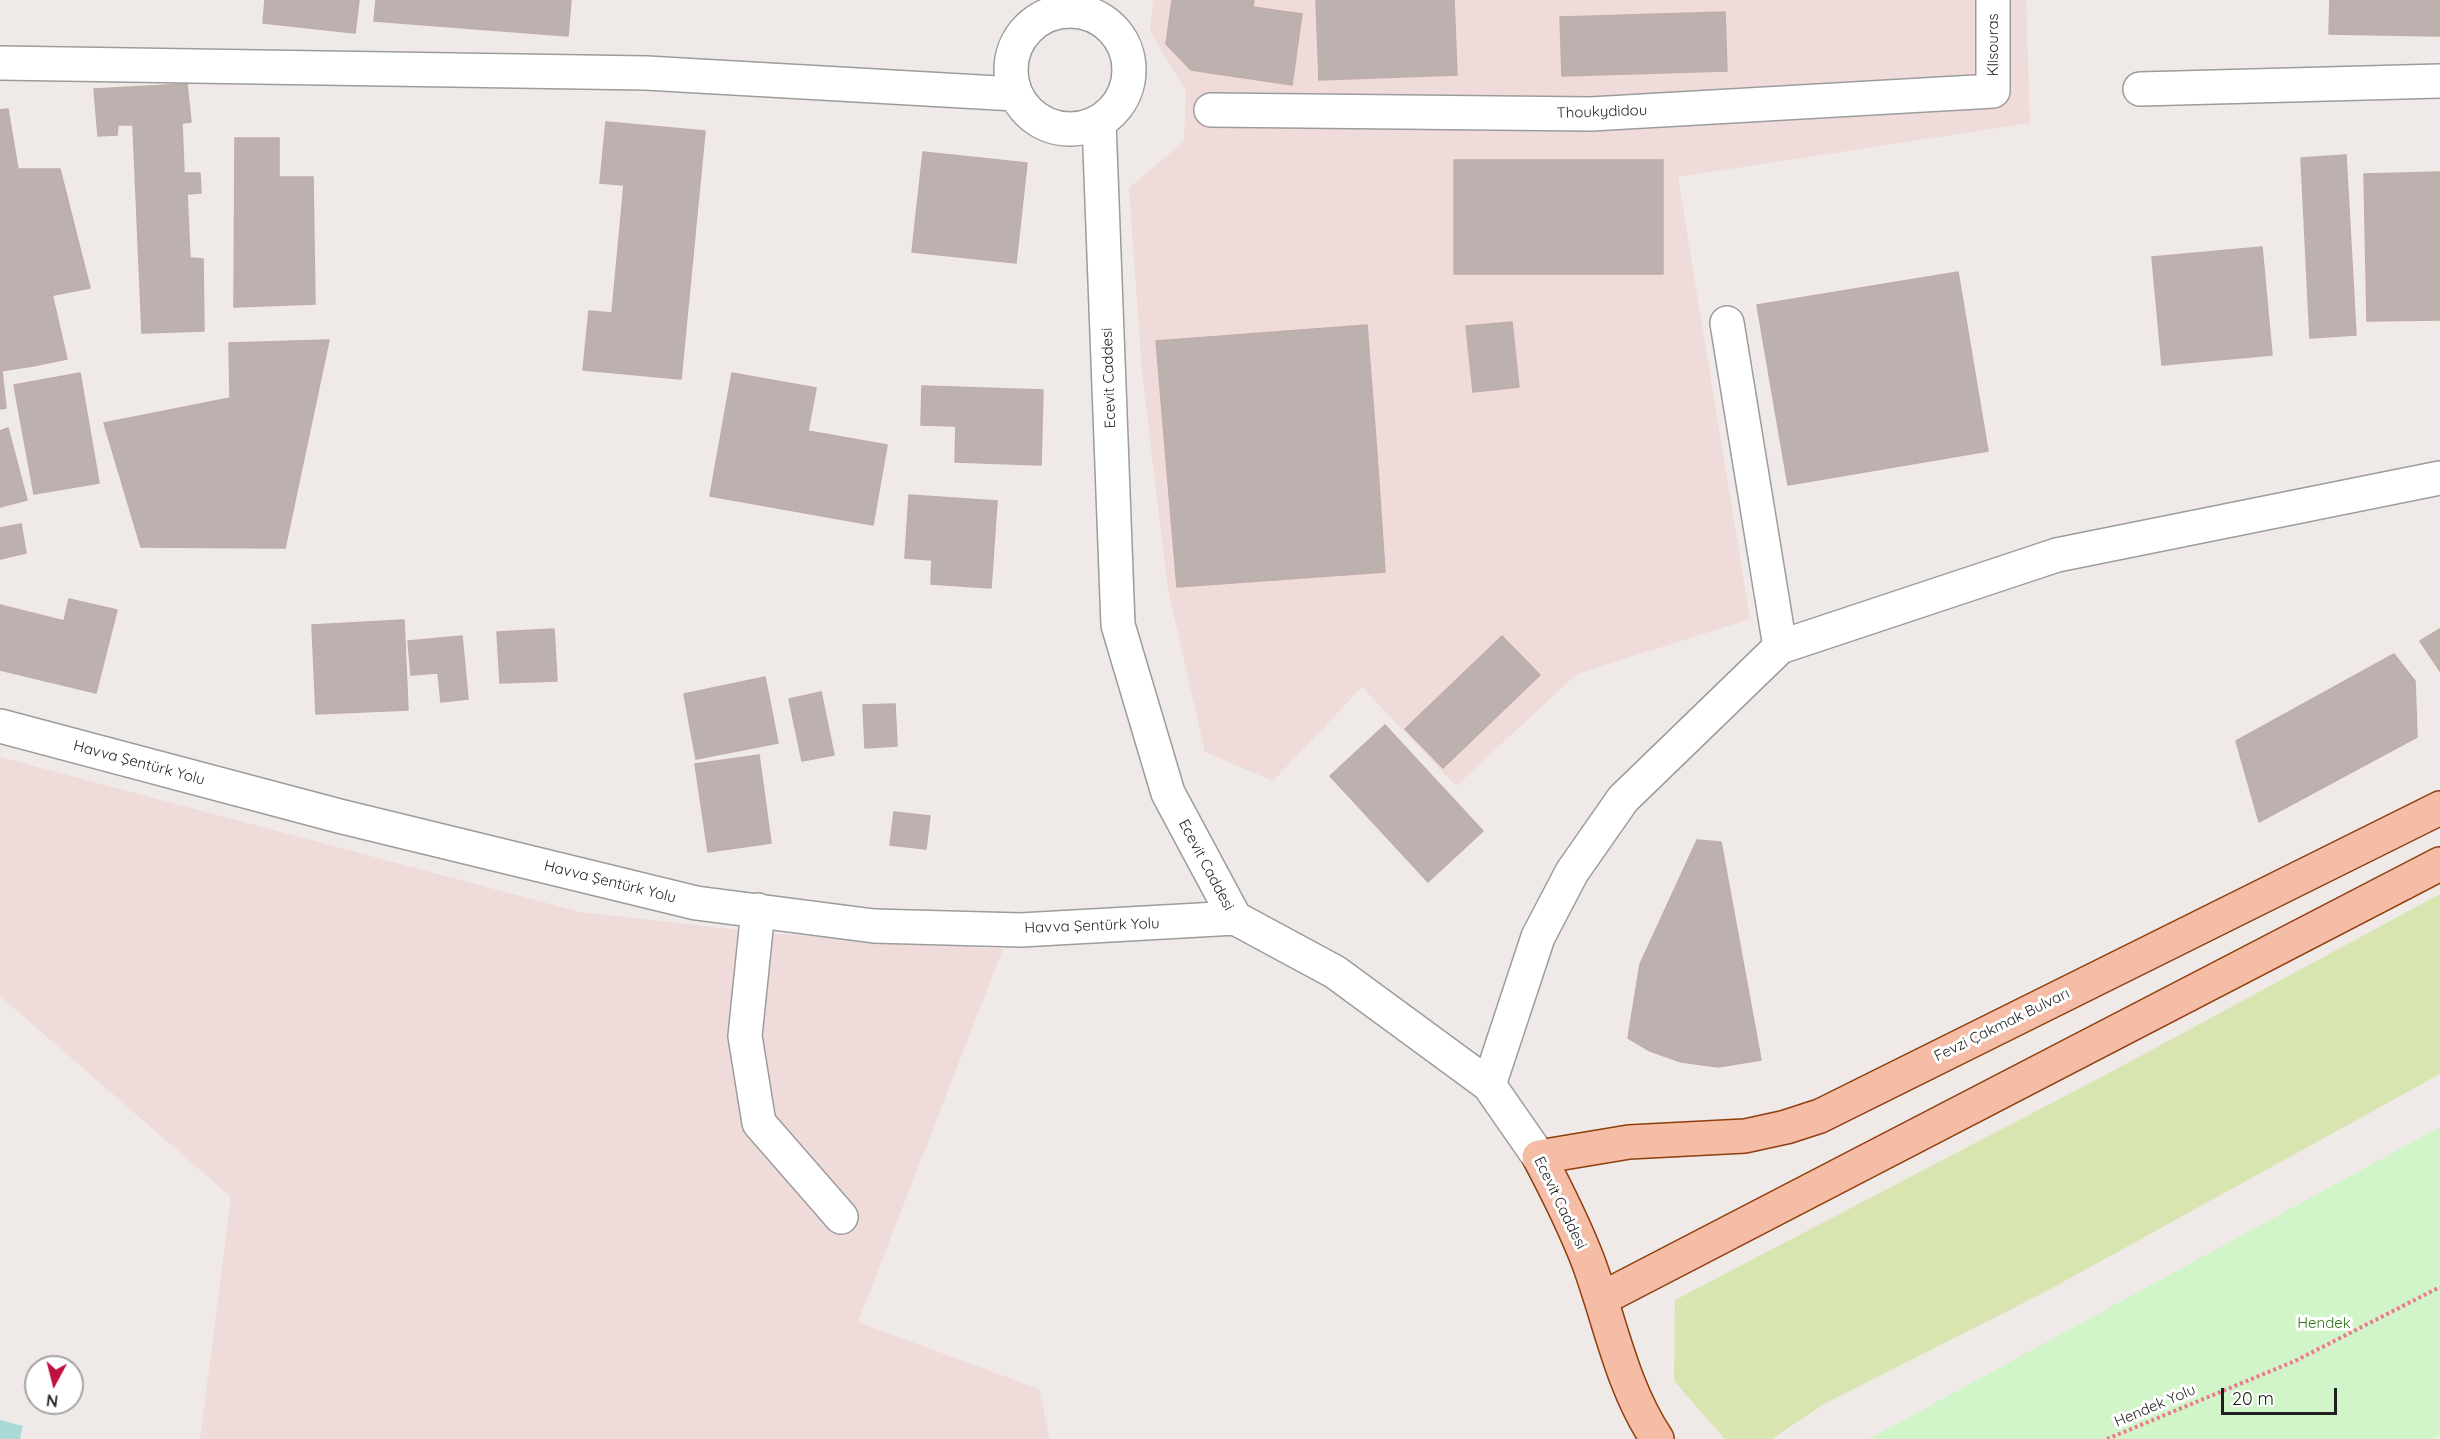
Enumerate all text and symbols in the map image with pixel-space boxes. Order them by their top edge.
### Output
street label: Klisouras [1984,13,2002,77]
street label: Thoukydidou [1556,101,1648,123]
street label: Ecevit Caddesi [1098,327,1120,429]
street label: Havva Şentürk Yolu [71,737,207,789]
street label: Ecevit Caddesi [1174,816,1238,914]
street label: Havva Şentürk Yolu [542,857,678,907]
street label: Havva Şentürk Yolu [1024,915,1160,937]
street label: Fevzi Çakmak Bulvarı [1931,984,2073,1066]
street label: Ecevit Caddesi [1530,1154,1590,1252]
park label: Hendek [2297,1314,2351,1332]
north arrow [24,1355,84,1415]
scale bar [2224,1376,2340,1414]
street label: Hendek Yolu [2112,1381,2198,1431]
text: 20 m [2232,1387,2274,1410]
text: N [45,1390,59,1412]

